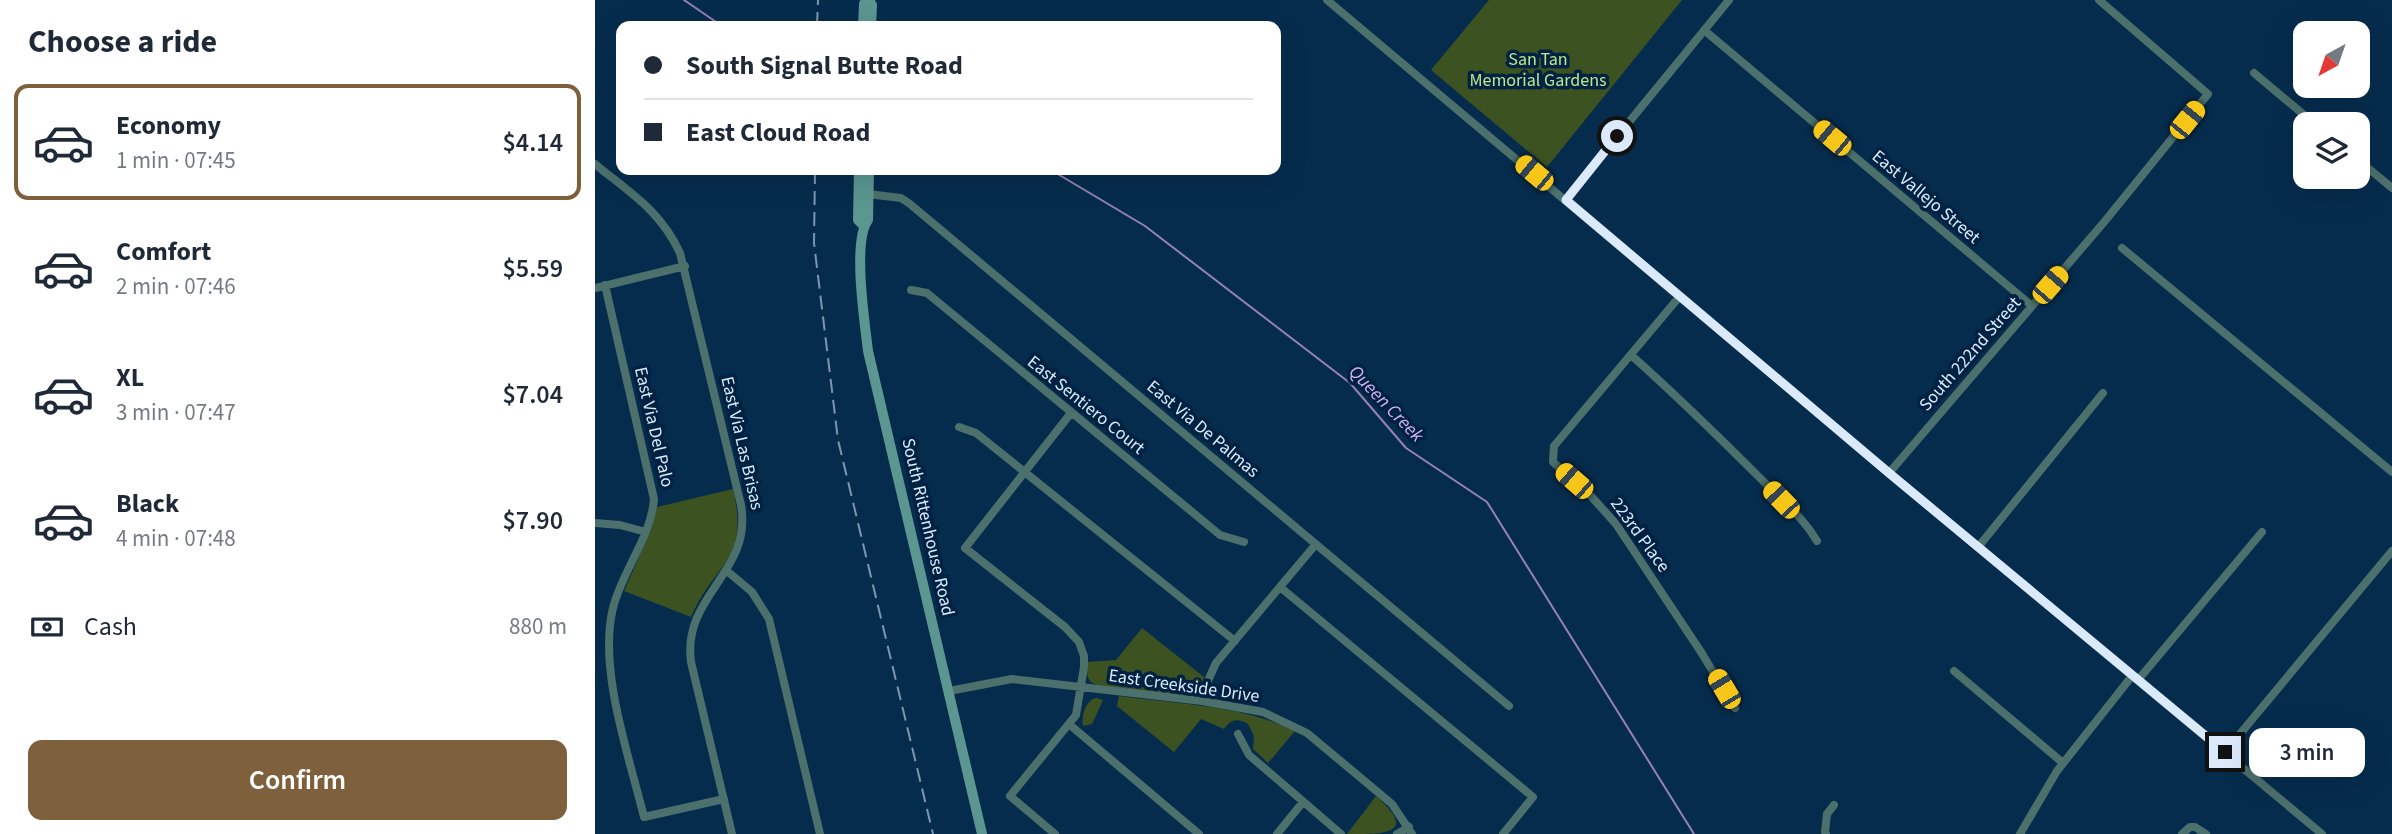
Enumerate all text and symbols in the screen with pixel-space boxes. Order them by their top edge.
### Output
text: Choose a ride [28,19,217,65]
north arrow [2293,21,2369,98]
map controls [2293,21,2370,189]
text: South Signal Butte Road [686,47,963,84]
park label: San Tan Memorial Gardens [1469,47,1607,93]
car [2166,97,2209,143]
text: Economy [116,107,221,144]
icon: car [32,111,95,174]
button: layers [2293,112,2370,189]
text: East Cloud Road [686,114,870,151]
car [1810,116,1855,160]
route start [1601,120,1633,152]
text: $4.14 [502,124,563,161]
text: 1 min · 07:45 [116,144,236,177]
street label: East Vallejo Street [1866,144,1986,250]
car [1512,151,1557,195]
text: Comfort [116,233,211,270]
icon: car [32,237,95,300]
text: $5.59 [502,250,563,287]
car [2029,262,2072,308]
text: 2 min · 07:46 [116,270,236,303]
street label: South 222nd Street [1913,291,2027,417]
street label: East Sentiero Court [1022,350,1150,460]
text: XL [116,359,144,396]
water label: Queen Creek [1342,359,1430,449]
icon: car [32,363,95,426]
street label: East Via Del Palo [628,364,680,490]
street label: East Via Las Brisas [715,374,769,512]
street label: East Via De Palmas [1141,374,1265,484]
text: $7.04 [502,376,563,413]
text: 3 min · 07:47 [116,396,236,429]
street label: South Rittenhouse Road [895,436,961,618]
car [1552,459,1597,503]
car [1759,478,1804,522]
text: Black [116,485,179,522]
icon: car [32,489,95,552]
street label: 223rd Place [1604,492,1676,578]
text: $7.90 [502,502,563,539]
text: 4 min · 07:48 [116,522,236,555]
icon: cash [28,608,66,646]
text: Cash [84,608,137,645]
text: 880 m [509,610,567,643]
street label: East Creekside Drive [1107,663,1261,709]
car [1705,666,1744,712]
callout: 3 min [2249,728,2365,776]
route end [2209,736,2241,768]
text: 3 min [2280,736,2334,769]
button: Confirm [28,740,567,820]

